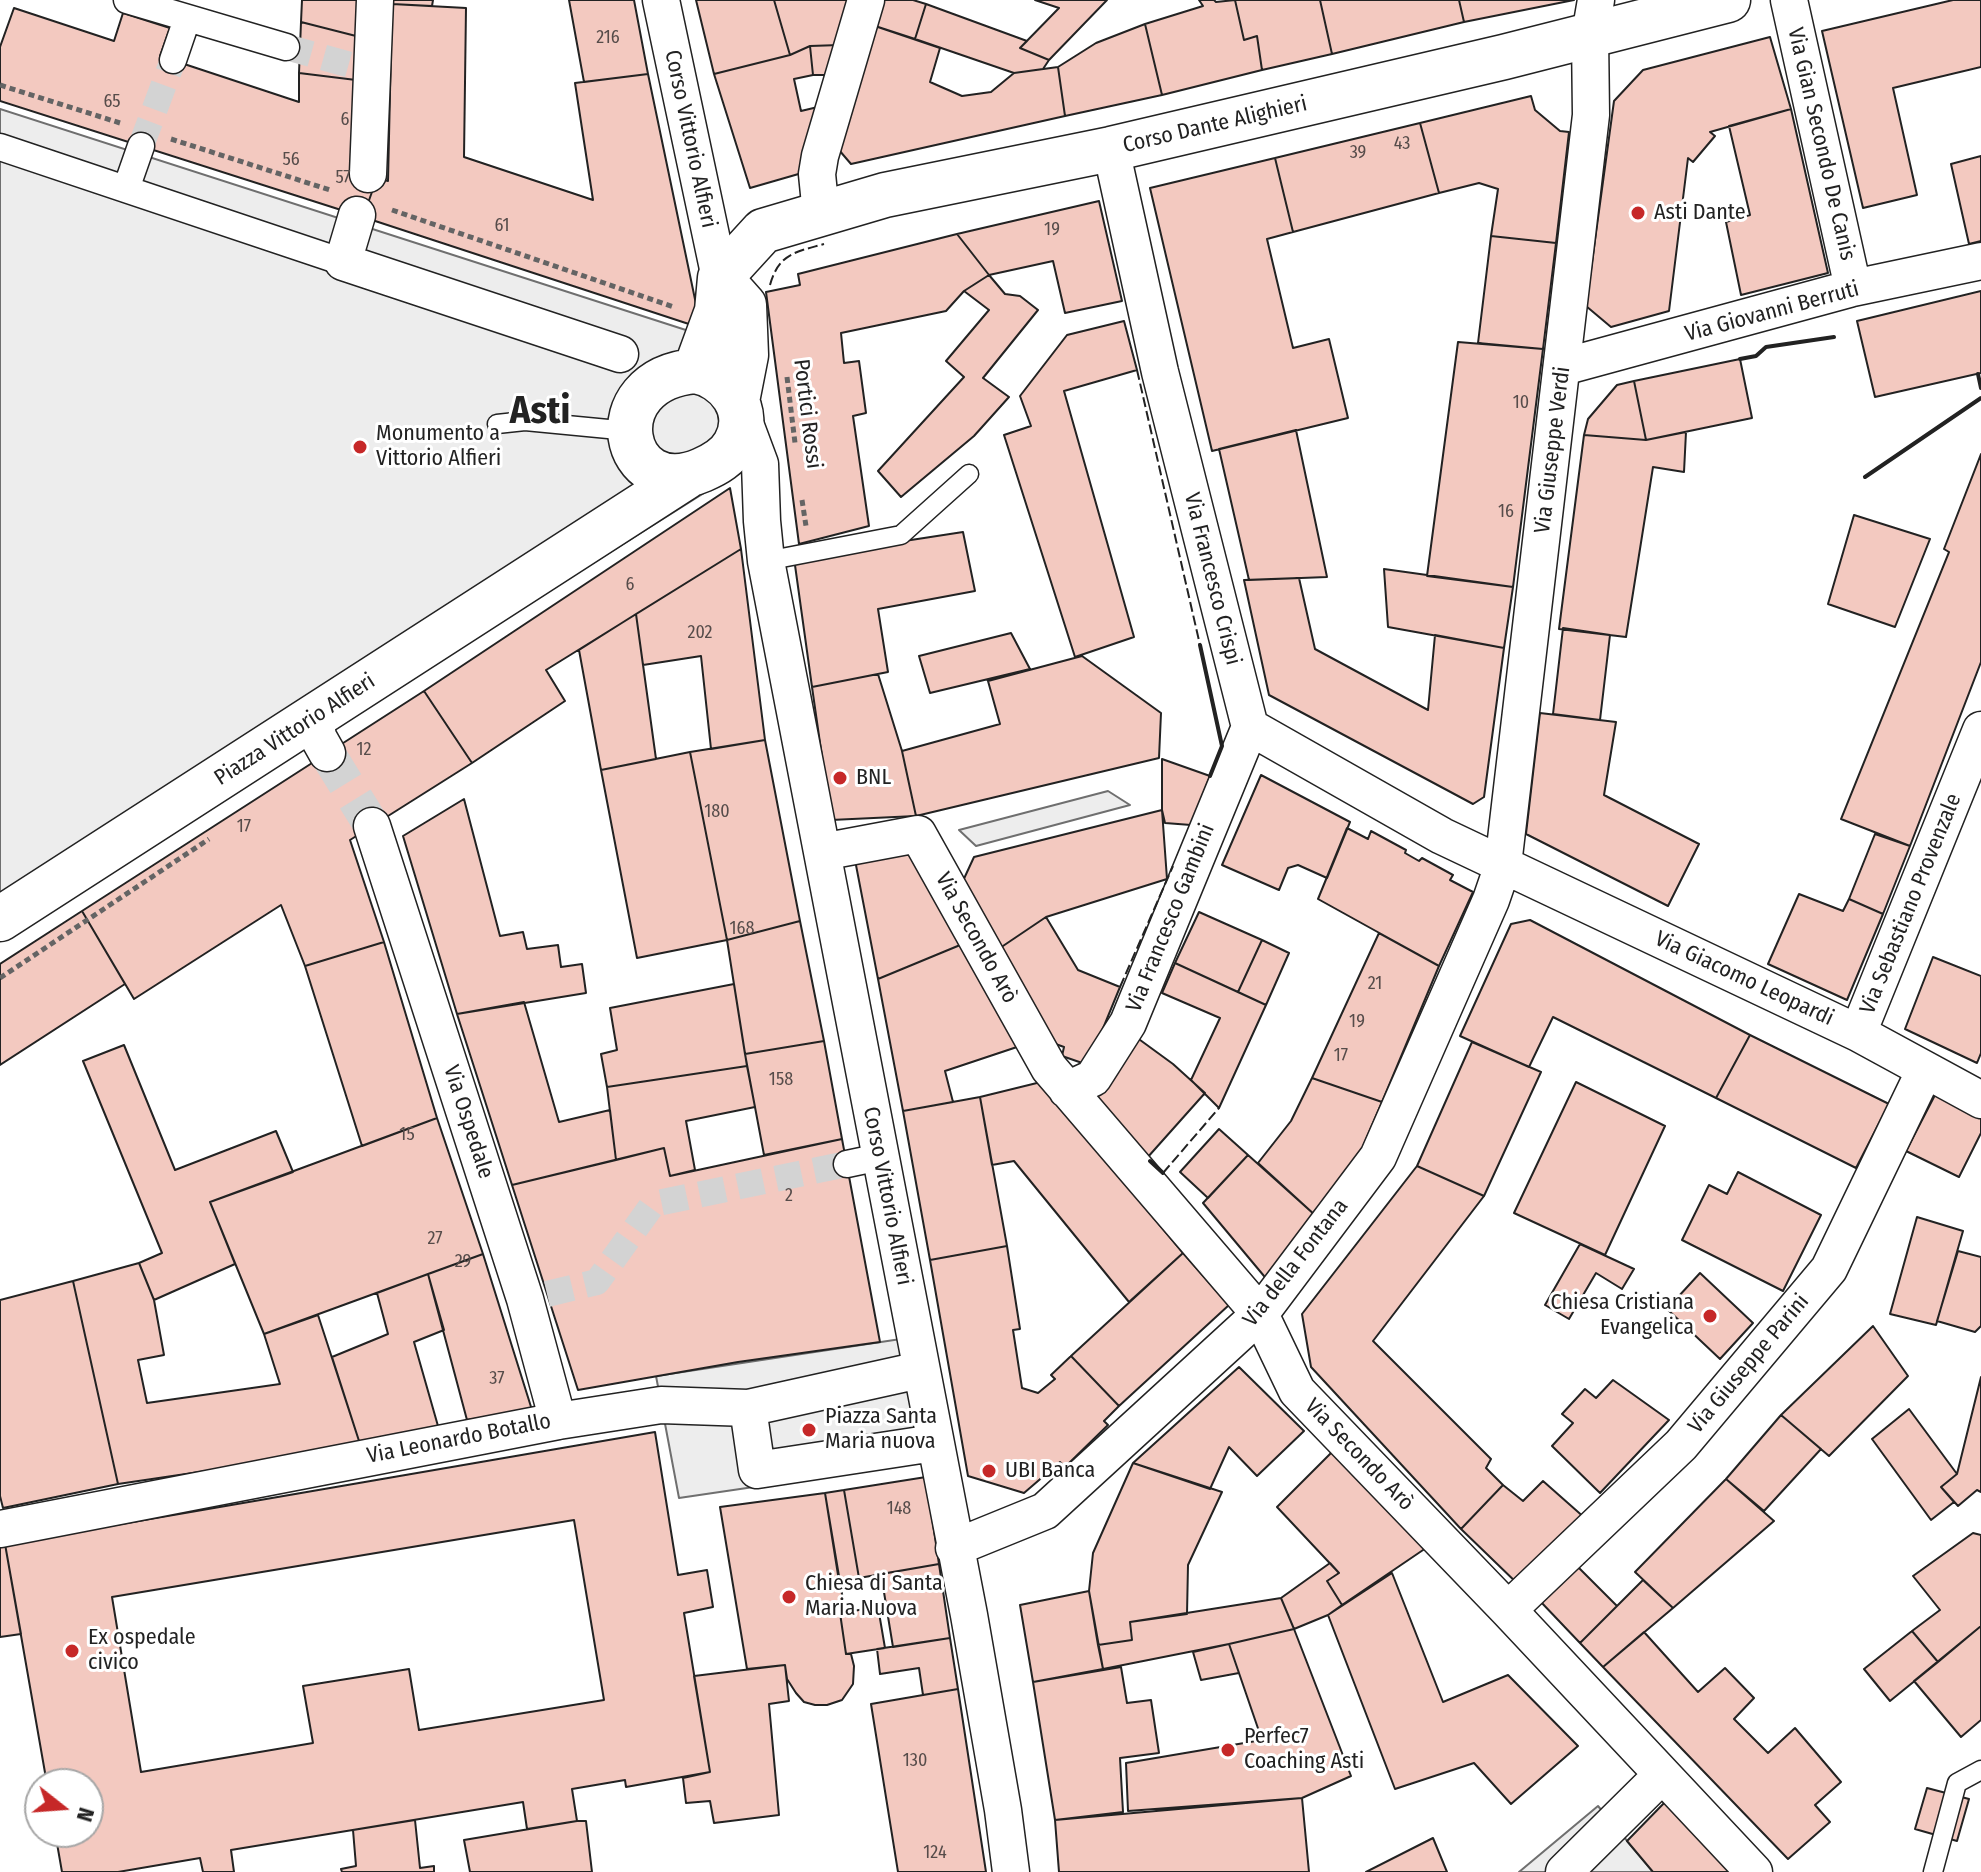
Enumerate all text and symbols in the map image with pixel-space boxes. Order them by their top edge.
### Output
street label: Via Gian Secondo De Canis [1781,25,1861,263]
house number: 216 [596,27,620,49]
street label: Corso Vittorio Alfieri [658,48,722,230]
house number: 65 [103,91,121,113]
street label: Corso Dante Alighieri [1120,91,1310,159]
house number: 6 [341,109,349,131]
house number: 43 [1394,133,1410,155]
house number: 39 [1350,142,1366,164]
house number: 56 [282,149,300,171]
house number: 57 [335,167,351,189]
place label: Asti Dante [1654,200,1746,226]
marker: Asti Dante [1629,204,1647,222]
house number: 61 [494,215,510,237]
house number: 19 [1044,219,1060,241]
street label: Via Giovanni Berruti [1682,276,1862,348]
street label: Portici Rossi [787,358,827,470]
street label: Via Giuseppe Verdi [1530,365,1576,535]
district label: Asti [510,389,570,435]
house number: 10 [1513,392,1529,414]
place label: Monumento a Vittorio Alfieri [376,421,501,472]
marker: Monumento a Vittorio Alfieri [351,438,369,456]
street label: Via Francesco Crispi [1178,490,1246,668]
house number: 16 [1498,501,1514,523]
house number: 6 [626,574,634,596]
house number: 202 [687,622,713,644]
street label: Piazza Vittorio Alfieri [210,668,380,792]
house number: 12 [357,739,371,761]
place label: BNL [856,765,891,791]
marker: BNL [831,769,849,787]
street label: Via Sebastiano Provenzale [1855,790,1967,1018]
house number: 180 [704,801,730,823]
house number: 17 [237,816,251,838]
street label: Via Francesco Gambini [1121,820,1221,1016]
street label: Via Secondo Arò [929,868,1023,1008]
house number: 168 [730,918,754,940]
street label: Via Giacomo Leopardi [1650,926,1838,1032]
house number: 21 [1368,973,1382,995]
house number: 19 [1349,1011,1365,1033]
house number: 17 [1334,1045,1348,1067]
street label: Via Ospedale [437,1062,499,1182]
house number: 158 [769,1069,793,1091]
street label: Corso Vittorio Alfieri [857,1105,917,1287]
house number: 15 [399,1124,415,1146]
house number: 2 [785,1185,793,1207]
street label: Via della Fontana [1238,1194,1354,1332]
house number: 27 [427,1228,443,1250]
house number: 29 [455,1251,471,1273]
street label: Via Giuseppe Parini [1683,1289,1815,1439]
place label: Chiesa Cristiana Evangelica [1550,1290,1694,1342]
marker: Chiesa Cristiana Evangelica [1701,1307,1719,1325]
house number: 37 [489,1368,505,1390]
street label: Via Secondo Arò [1299,1394,1419,1516]
place label: Piazza Santa Maria nuova [825,1404,937,1456]
street label: Via Leonardo Botallo [365,1408,553,1470]
marker: Piazza Santa Maria nuova [800,1421,818,1439]
place label: UBI Banca [1005,1458,1095,1484]
marker: UBI Banca [980,1462,998,1480]
house number: 148 [887,1498,911,1520]
place label: Chiesa di Santa Maria Nuova [805,1571,943,1622]
marker: Chiesa di Santa Maria Nuova [780,1588,798,1606]
place label: Ex ospedale civico [88,1625,196,1676]
marker: Ex ospedale civico [63,1642,81,1660]
place label: Perfec7 Coaching Asti [1244,1724,1364,1776]
marker: Perfec7 Coaching Asti [1219,1741,1237,1759]
house number: 130 [903,1750,927,1772]
north arrow [24,1768,104,1848]
text: N [71,1804,100,1825]
house number: 124 [923,1842,947,1864]

